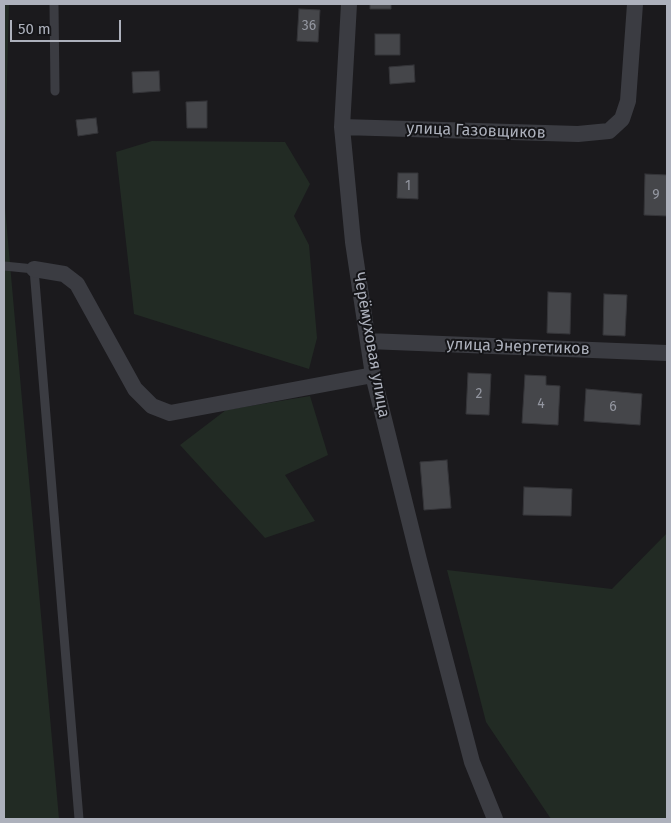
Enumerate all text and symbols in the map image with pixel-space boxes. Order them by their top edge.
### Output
scale bar [12,10,124,42]
house number: 36 [302,18,316,34]
text: 50 m [18,20,51,38]
street label: улица Газовщиков [406,119,546,143]
house number: 1 [405,178,411,194]
house number: 9 [652,187,660,203]
street label: Черёмуховая улица [349,271,393,419]
street label: улица Энергетиков [446,335,590,359]
house number: 2 [476,386,482,402]
house number: 4 [537,396,545,412]
house number: 6 [609,399,617,415]

